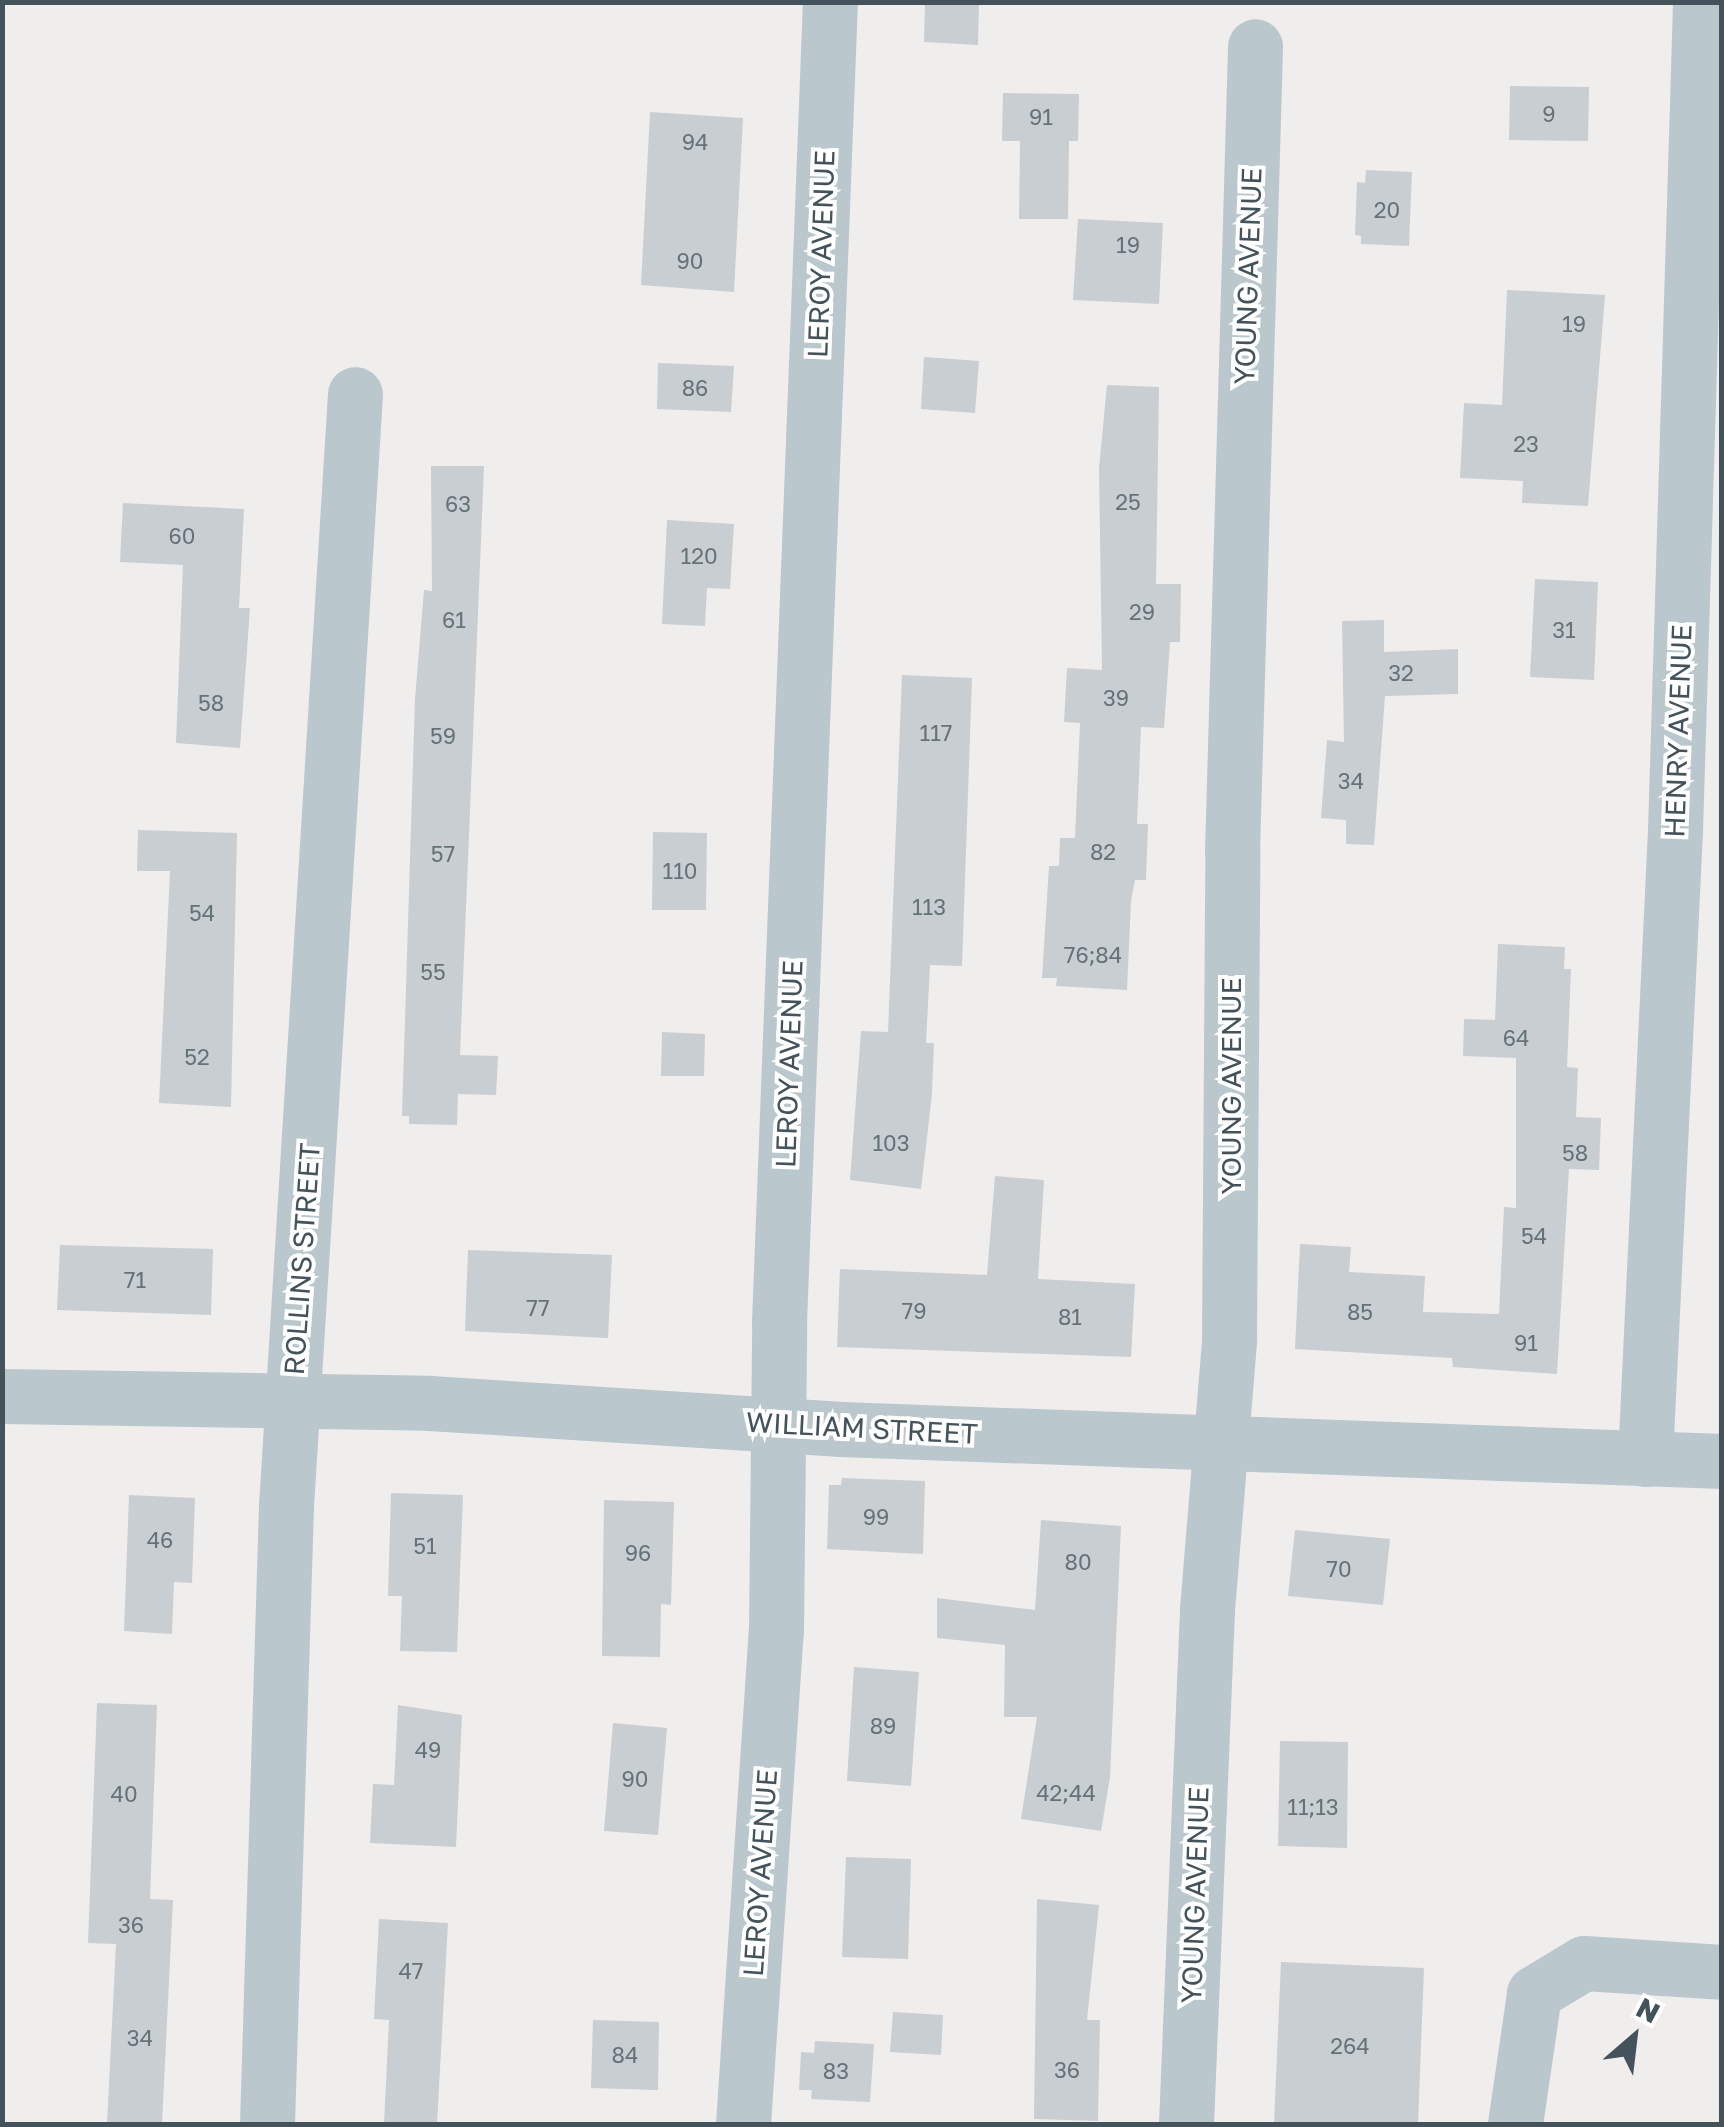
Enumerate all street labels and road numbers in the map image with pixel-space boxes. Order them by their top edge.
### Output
street label: LEROY AVENUE [801,150,841,358]
street label: YOUNG AVENUE [1227,167,1269,385]
street label: HENRY AVENUE [1657,624,1699,838]
street label: LEROY AVENUE [769,960,809,1168]
street label: YOUNG AVENUE [1214,977,1248,1195]
street label: ROLLINS STREET [277,1142,327,1376]
street label: WILLIAM STREET [745,1405,979,1451]
street label: LEROY AVENUE [736,1768,784,1978]
street label: YOUNG AVENUE [1174,1786,1216,2004]

